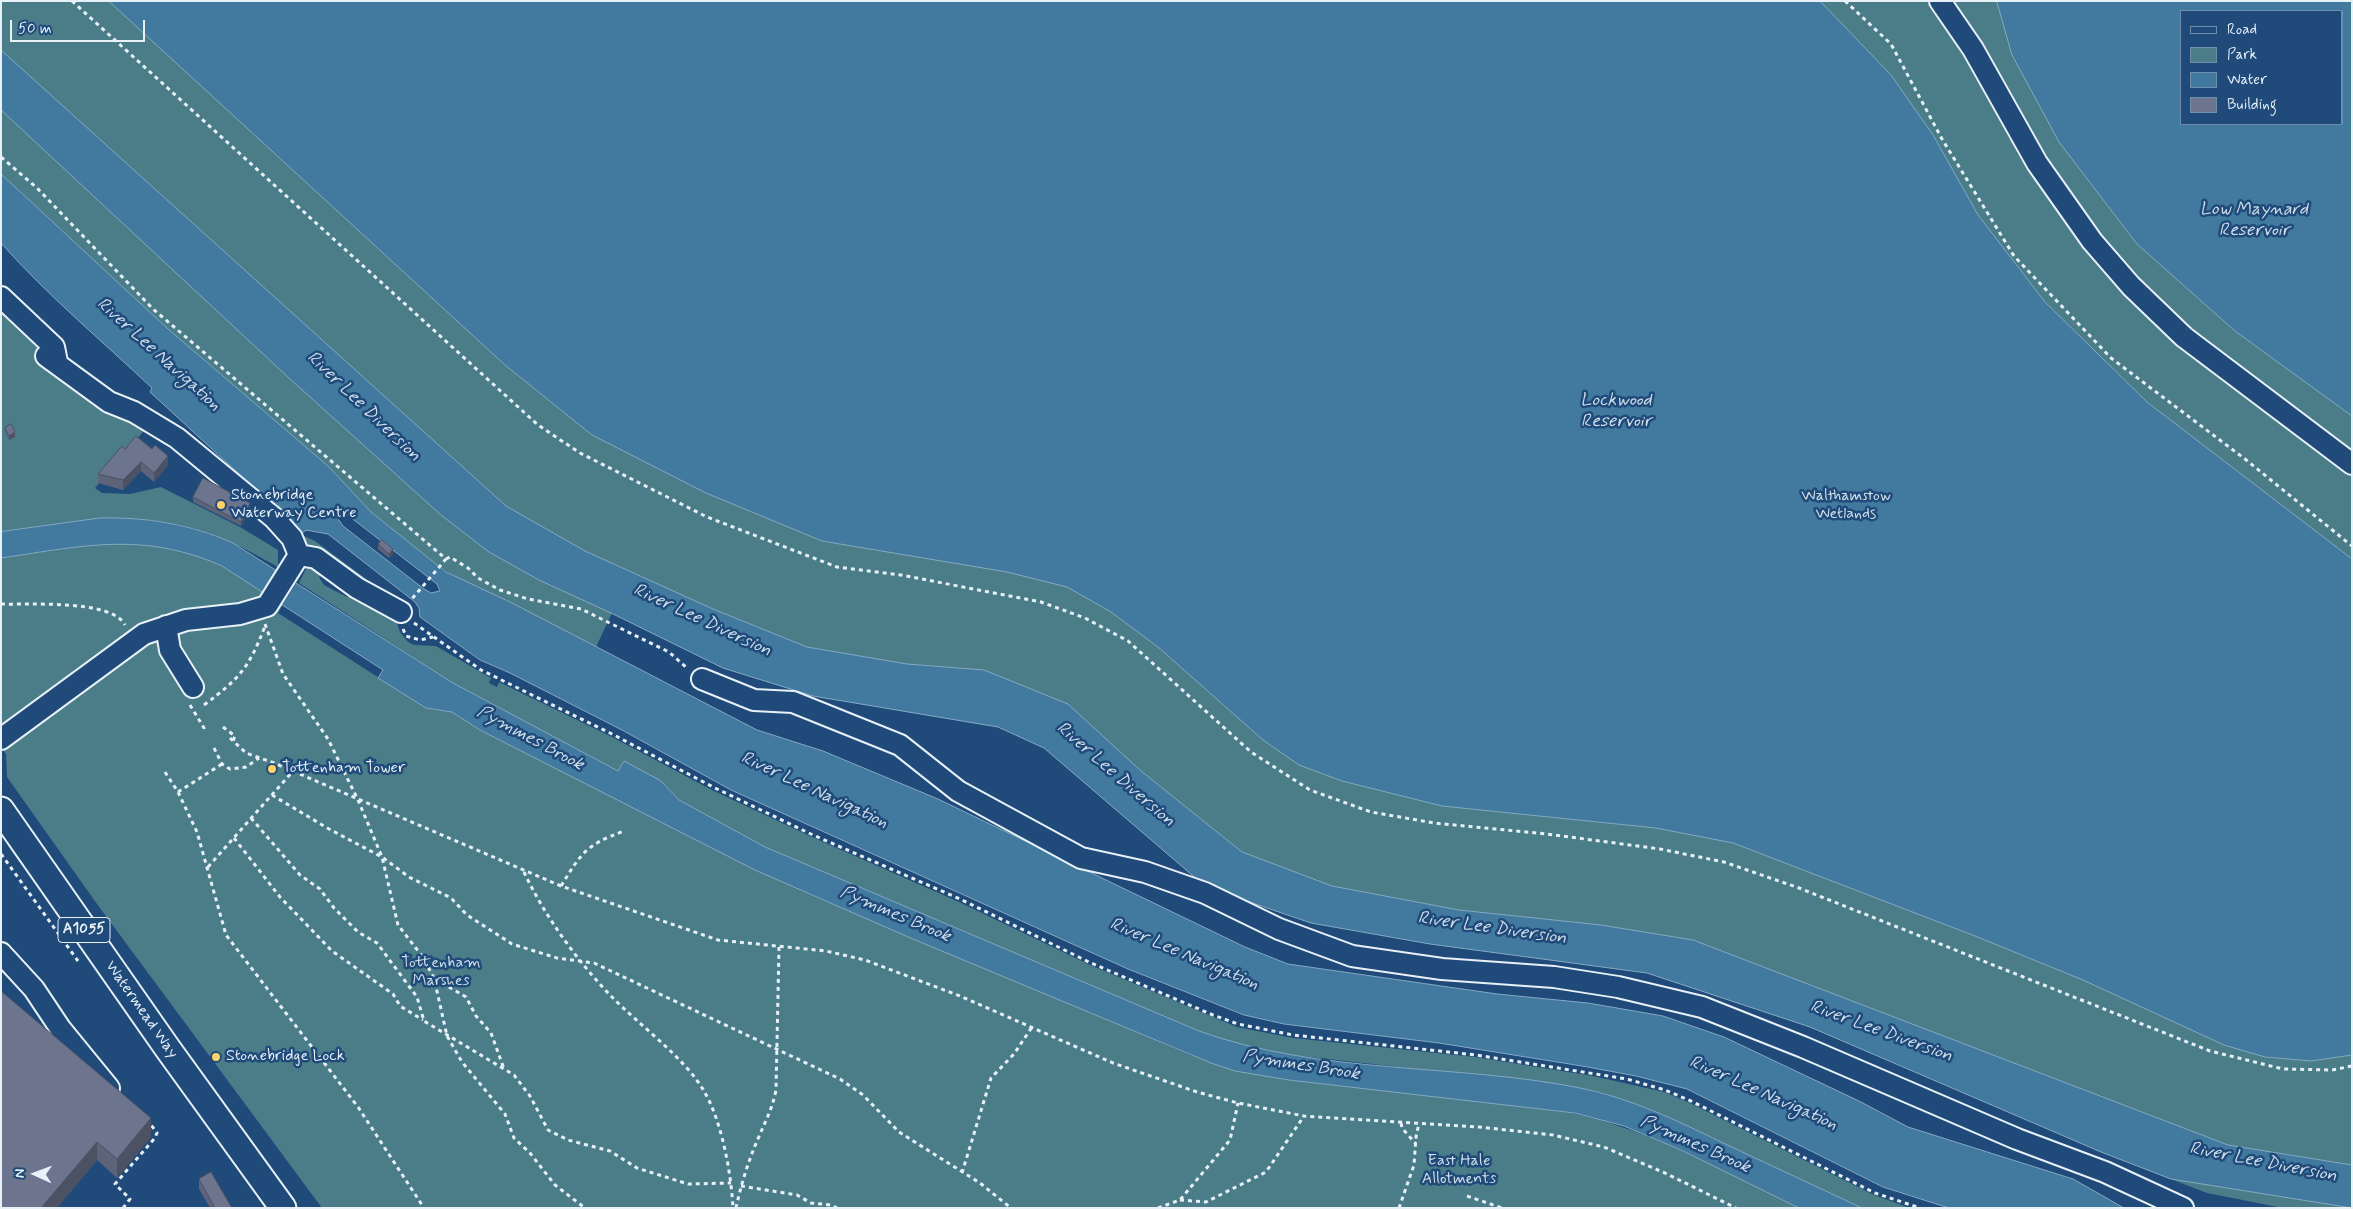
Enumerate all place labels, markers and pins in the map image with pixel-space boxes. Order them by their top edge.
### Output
place label: Stonebridge Waterway Centre [231,486,357,524]
marker: Stonebridge Waterway Centre [215,499,227,511]
place label: Tottenham Tower [282,759,405,779]
marker: Tottenham Tower [266,763,278,775]
place label: Stonebridge Lock [226,1047,345,1067]
marker: Stonebridge Lock [210,1051,222,1063]

